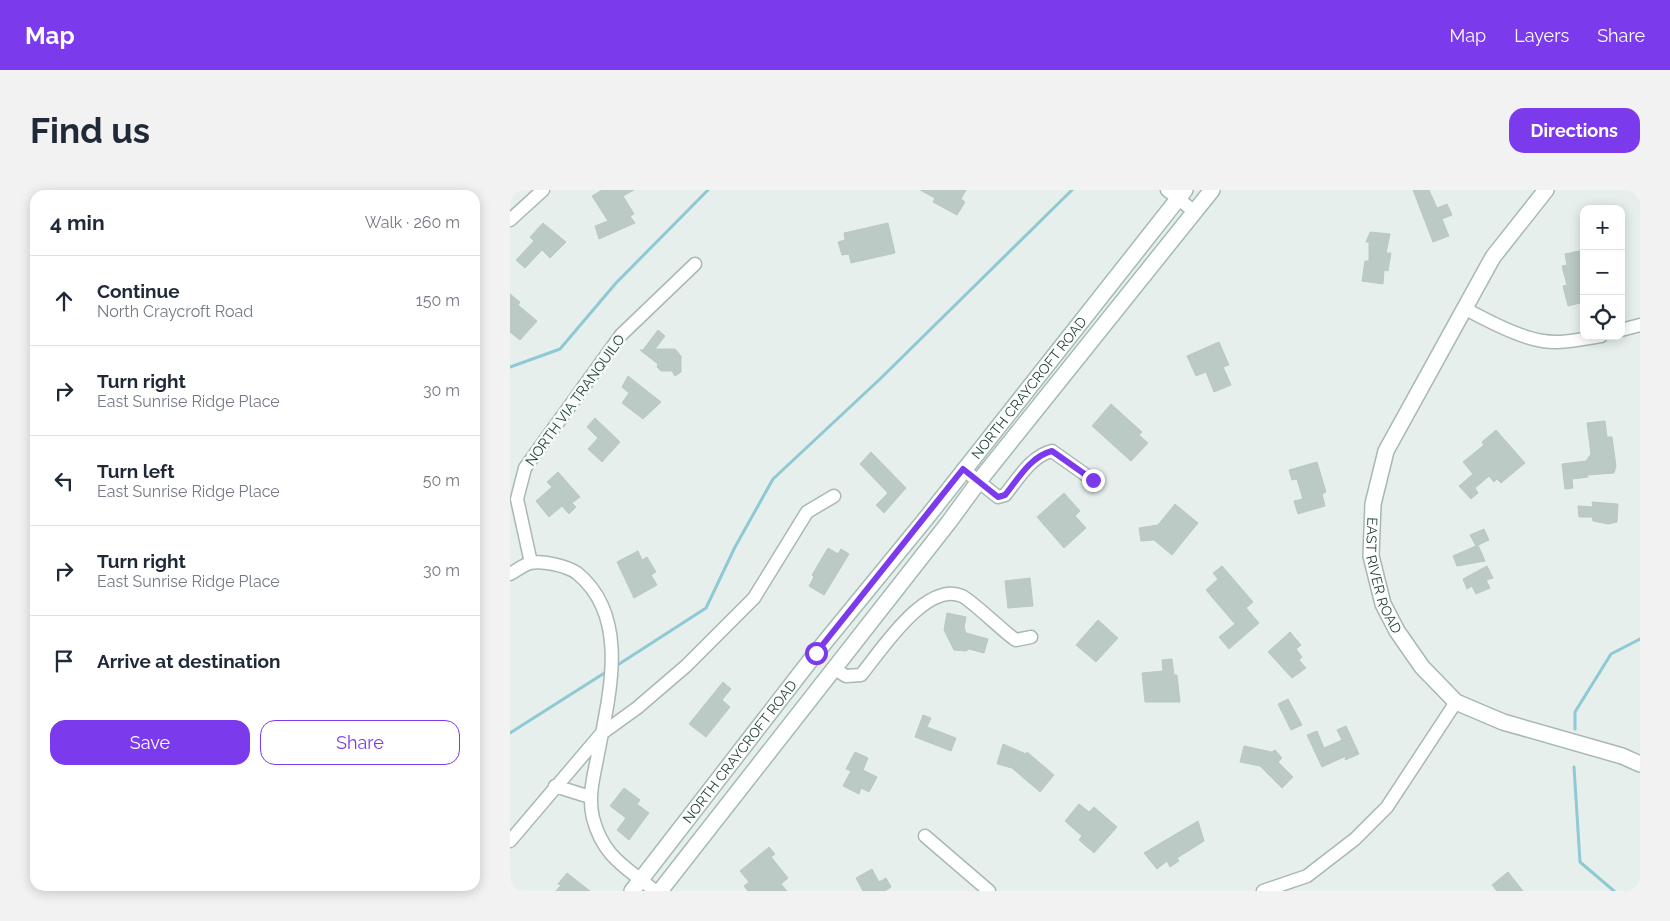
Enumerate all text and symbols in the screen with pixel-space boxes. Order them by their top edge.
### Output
text: Map [25,21,75,50]
text: Map [1450,25,1486,46]
text: Layers [1514,25,1569,46]
text: Share [1597,25,1645,46]
button: Directions [1509,108,1640,153]
text: Find us [30,110,150,151]
map controls [1580,205,1625,340]
button: + [1580,205,1625,250]
text: 4 min [50,210,105,235]
text: Walk · 260 m [365,213,460,232]
button: − [1580,250,1625,295]
text: Continue [97,280,180,302]
icon: ahead [50,287,78,315]
text: 150 m [416,291,460,310]
button: locate [1580,295,1625,340]
text: North Craycroft Road [97,302,253,321]
street label: NORTH CRAYCROFT ROAD [968,314,1090,462]
street label: NORTH VIA TRANQUILO [522,331,628,469]
text: Turn right [97,370,186,392]
icon: right [50,377,78,405]
text: 30 m [423,381,460,400]
text: East Sunrise Ridge Place [97,392,280,411]
text: Turn left [97,460,174,482]
icon: left [50,467,78,495]
route end [1082,469,1105,492]
text: 50 m [423,471,460,490]
text: East Sunrise Ridge Place [97,482,280,501]
street label: EAST RIVER ROAD [1363,517,1405,636]
text: Turn right [97,550,186,572]
icon: right [50,557,78,585]
text: 30 m [423,561,460,580]
text: East Sunrise Ridge Place [97,572,280,591]
route start [805,642,828,665]
icon: arrive [50,647,78,675]
text: Arrive at destination [97,650,281,672]
street label: NORTH CRAYCROFT ROAD [679,677,800,826]
button: Save [50,720,250,765]
button: Share [260,720,460,765]

